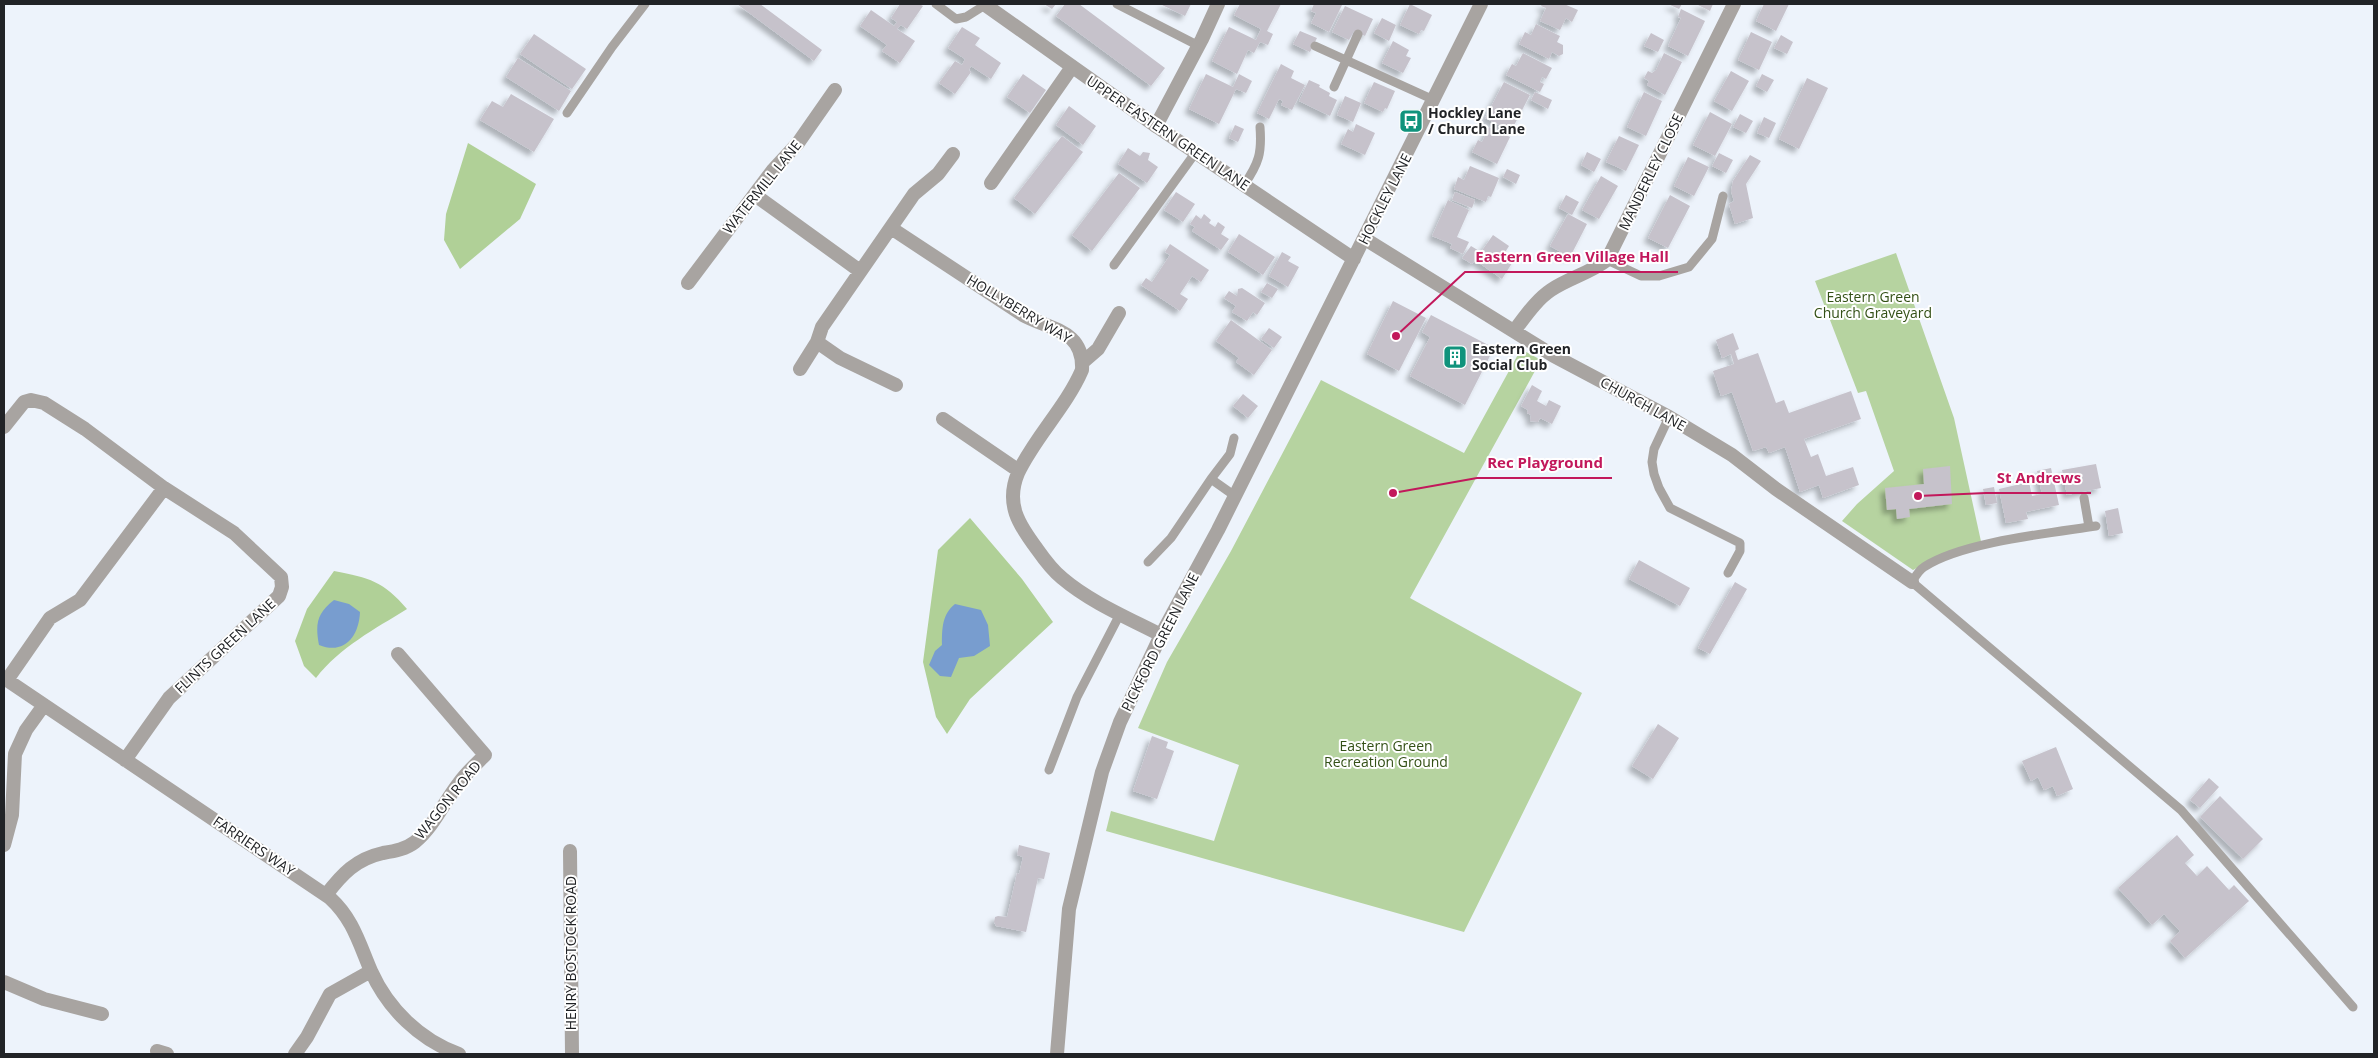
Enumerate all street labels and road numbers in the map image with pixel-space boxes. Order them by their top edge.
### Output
street label: UPPER EASTERN GREEN LANE [1083,71,1253,194]
street label: MANDERLEY CLOSE [1614,110,1687,233]
street label: WATERMILL LANE [718,136,805,237]
street label: HOCKLEY LANE [1353,150,1416,247]
street label: HOLLYBERRY WAY [963,270,1075,347]
street label: CHURCH LANE [1597,372,1690,435]
street label: PICKFORD GREEN LANE [1116,569,1203,714]
street label: FLINTS GREEN LANE [170,594,279,697]
street label: WAGON ROAD [410,757,485,843]
street label: FARRIERS WAY [210,811,299,880]
street label: HENRY BOSTOCK ROAD [561,876,580,1030]

